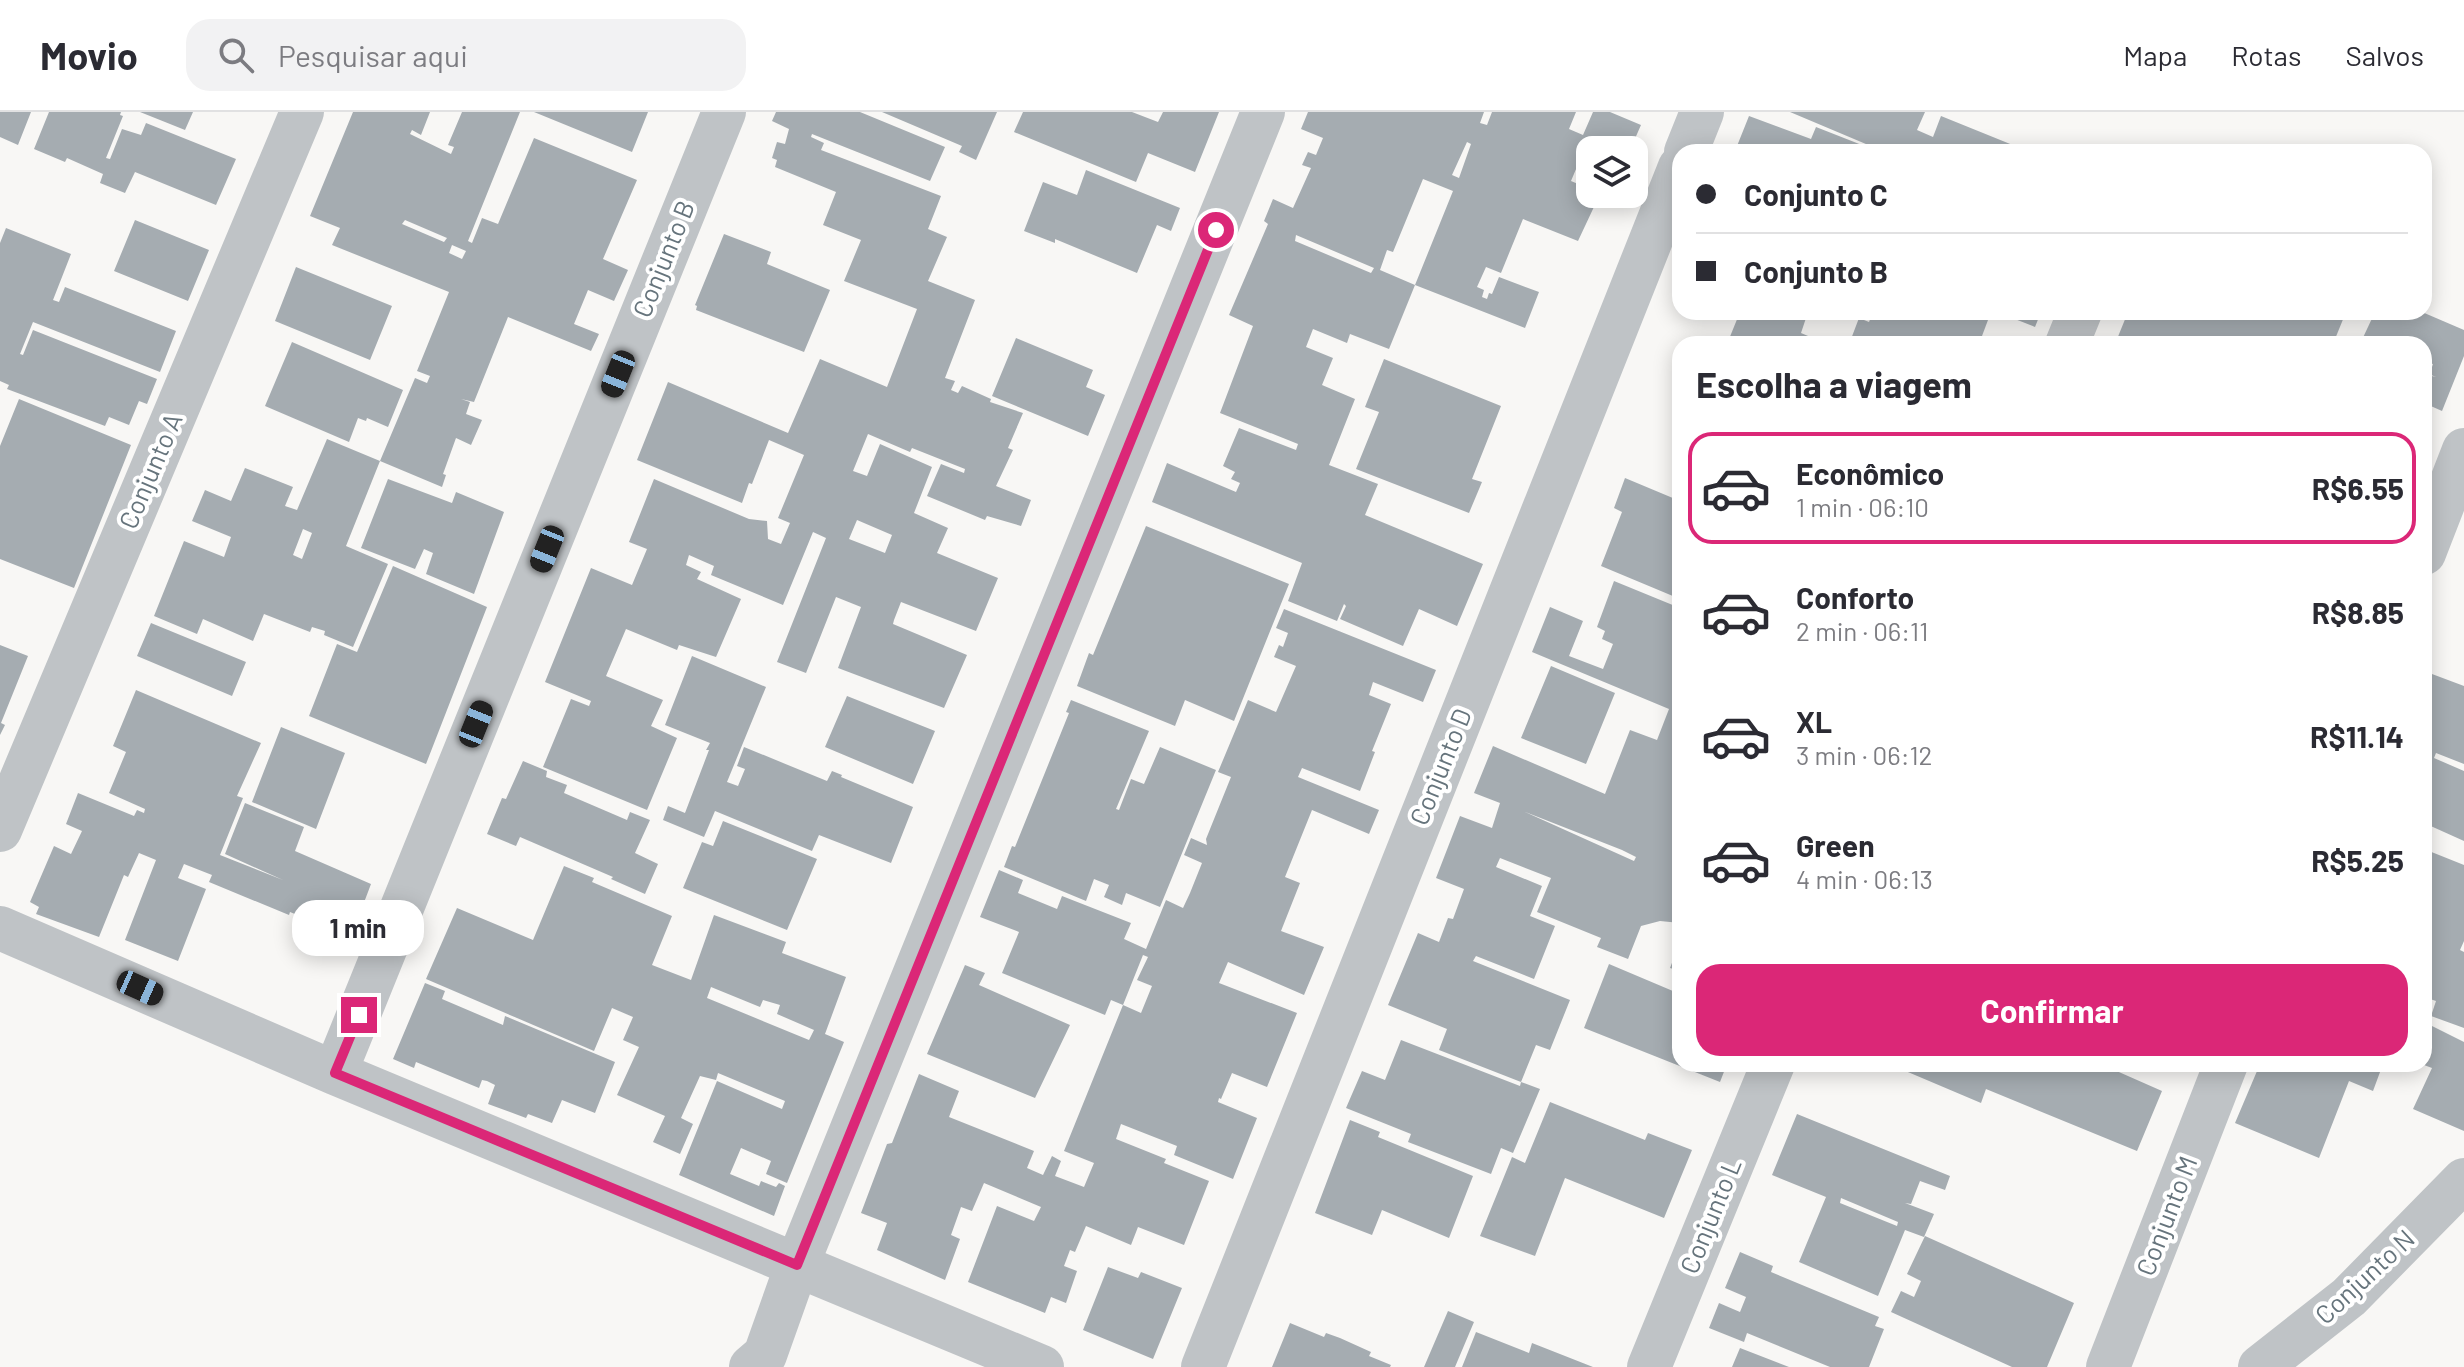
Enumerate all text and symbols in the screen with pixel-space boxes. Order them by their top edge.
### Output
search box [186,19,746,91]
text: Movio [40,32,138,78]
icon: search [214,33,258,77]
text: Pesquisar aqui [278,37,468,73]
text: Mapa [2123,38,2187,72]
text: Rotas [2231,38,2301,72]
text: Salvos [2345,38,2424,72]
map controls [1576,136,1648,208]
button: layers [1576,136,1648,208]
text: Conjunto C [1744,176,1888,212]
street label: Conjunto B [625,196,700,321]
route start [1198,212,1234,248]
text: Conjunto B [1744,253,1888,289]
car [598,347,638,401]
text: Escolha a viagem [1696,362,1972,405]
street label: Conjunto A [111,408,188,533]
icon: car [1700,452,1772,524]
text: Econômico [1796,455,1944,491]
text: R$6.55 [2312,470,2404,506]
text: 1 min · 06:10 [1796,491,1929,522]
car [527,522,567,576]
icon: car [1700,576,1772,648]
text: Conforto [1796,579,1914,615]
text: R$8.85 [2312,594,2404,630]
text: 2 min · 06:11 [1796,615,1928,646]
car [456,697,496,751]
icon: car [1700,700,1772,772]
text: XL [1796,703,1832,739]
street label: Conjunto D [1402,704,1477,829]
text: R$11.14 [2310,718,2404,754]
text: 3 min · 06:12 [1796,739,1933,770]
icon: car [1700,824,1772,896]
text: Green [1796,827,1875,863]
text: R$5.25 [2311,842,2404,878]
text: 4 min · 06:13 [1796,863,1933,894]
callout: 1 min [293,899,425,955]
text: 1 min [330,912,386,943]
button: Confirmar [1696,964,2408,1056]
car [113,967,167,1009]
route end [341,997,377,1033]
street label: Conjunto M [2129,1151,2203,1280]
street label: Conjunto L [1672,1153,1747,1278]
street label: Conjunto N [2308,1222,2420,1330]

